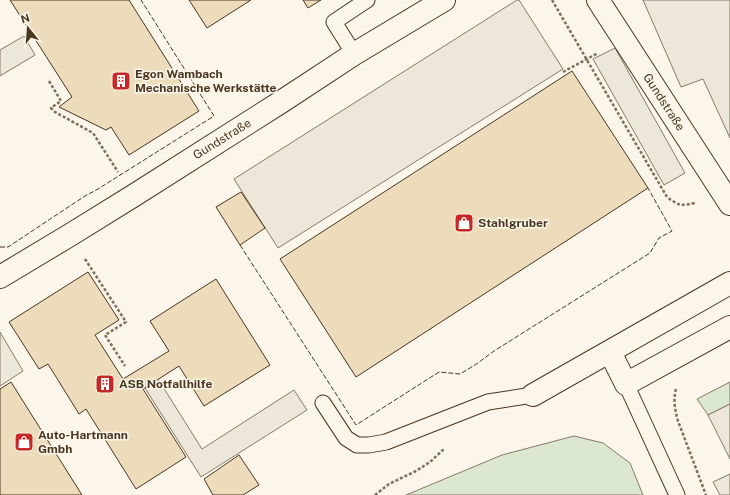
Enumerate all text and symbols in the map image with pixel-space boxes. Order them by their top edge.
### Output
north arrow [8,8,48,48]
text: N [19,11,31,25]
place label: Egon Wambach Mechanische Werkstätte [135,67,277,95]
building icon: Egon Wambach Mechanische Werkstätte [110,70,132,92]
street label: Gundstraße [640,71,688,133]
street label: Gundstraße [191,116,254,162]
shop icon: Stahlgruber [453,212,475,234]
place label: Stahlgruber [478,216,548,230]
building icon: ASB Notfallhilfe [94,373,116,395]
place label: ASB Notfallhilfe [119,377,212,391]
place label: Auto-Hartmann Gmbh [38,428,128,456]
shop icon: Auto-Hartmann Gmbh [13,431,35,453]

